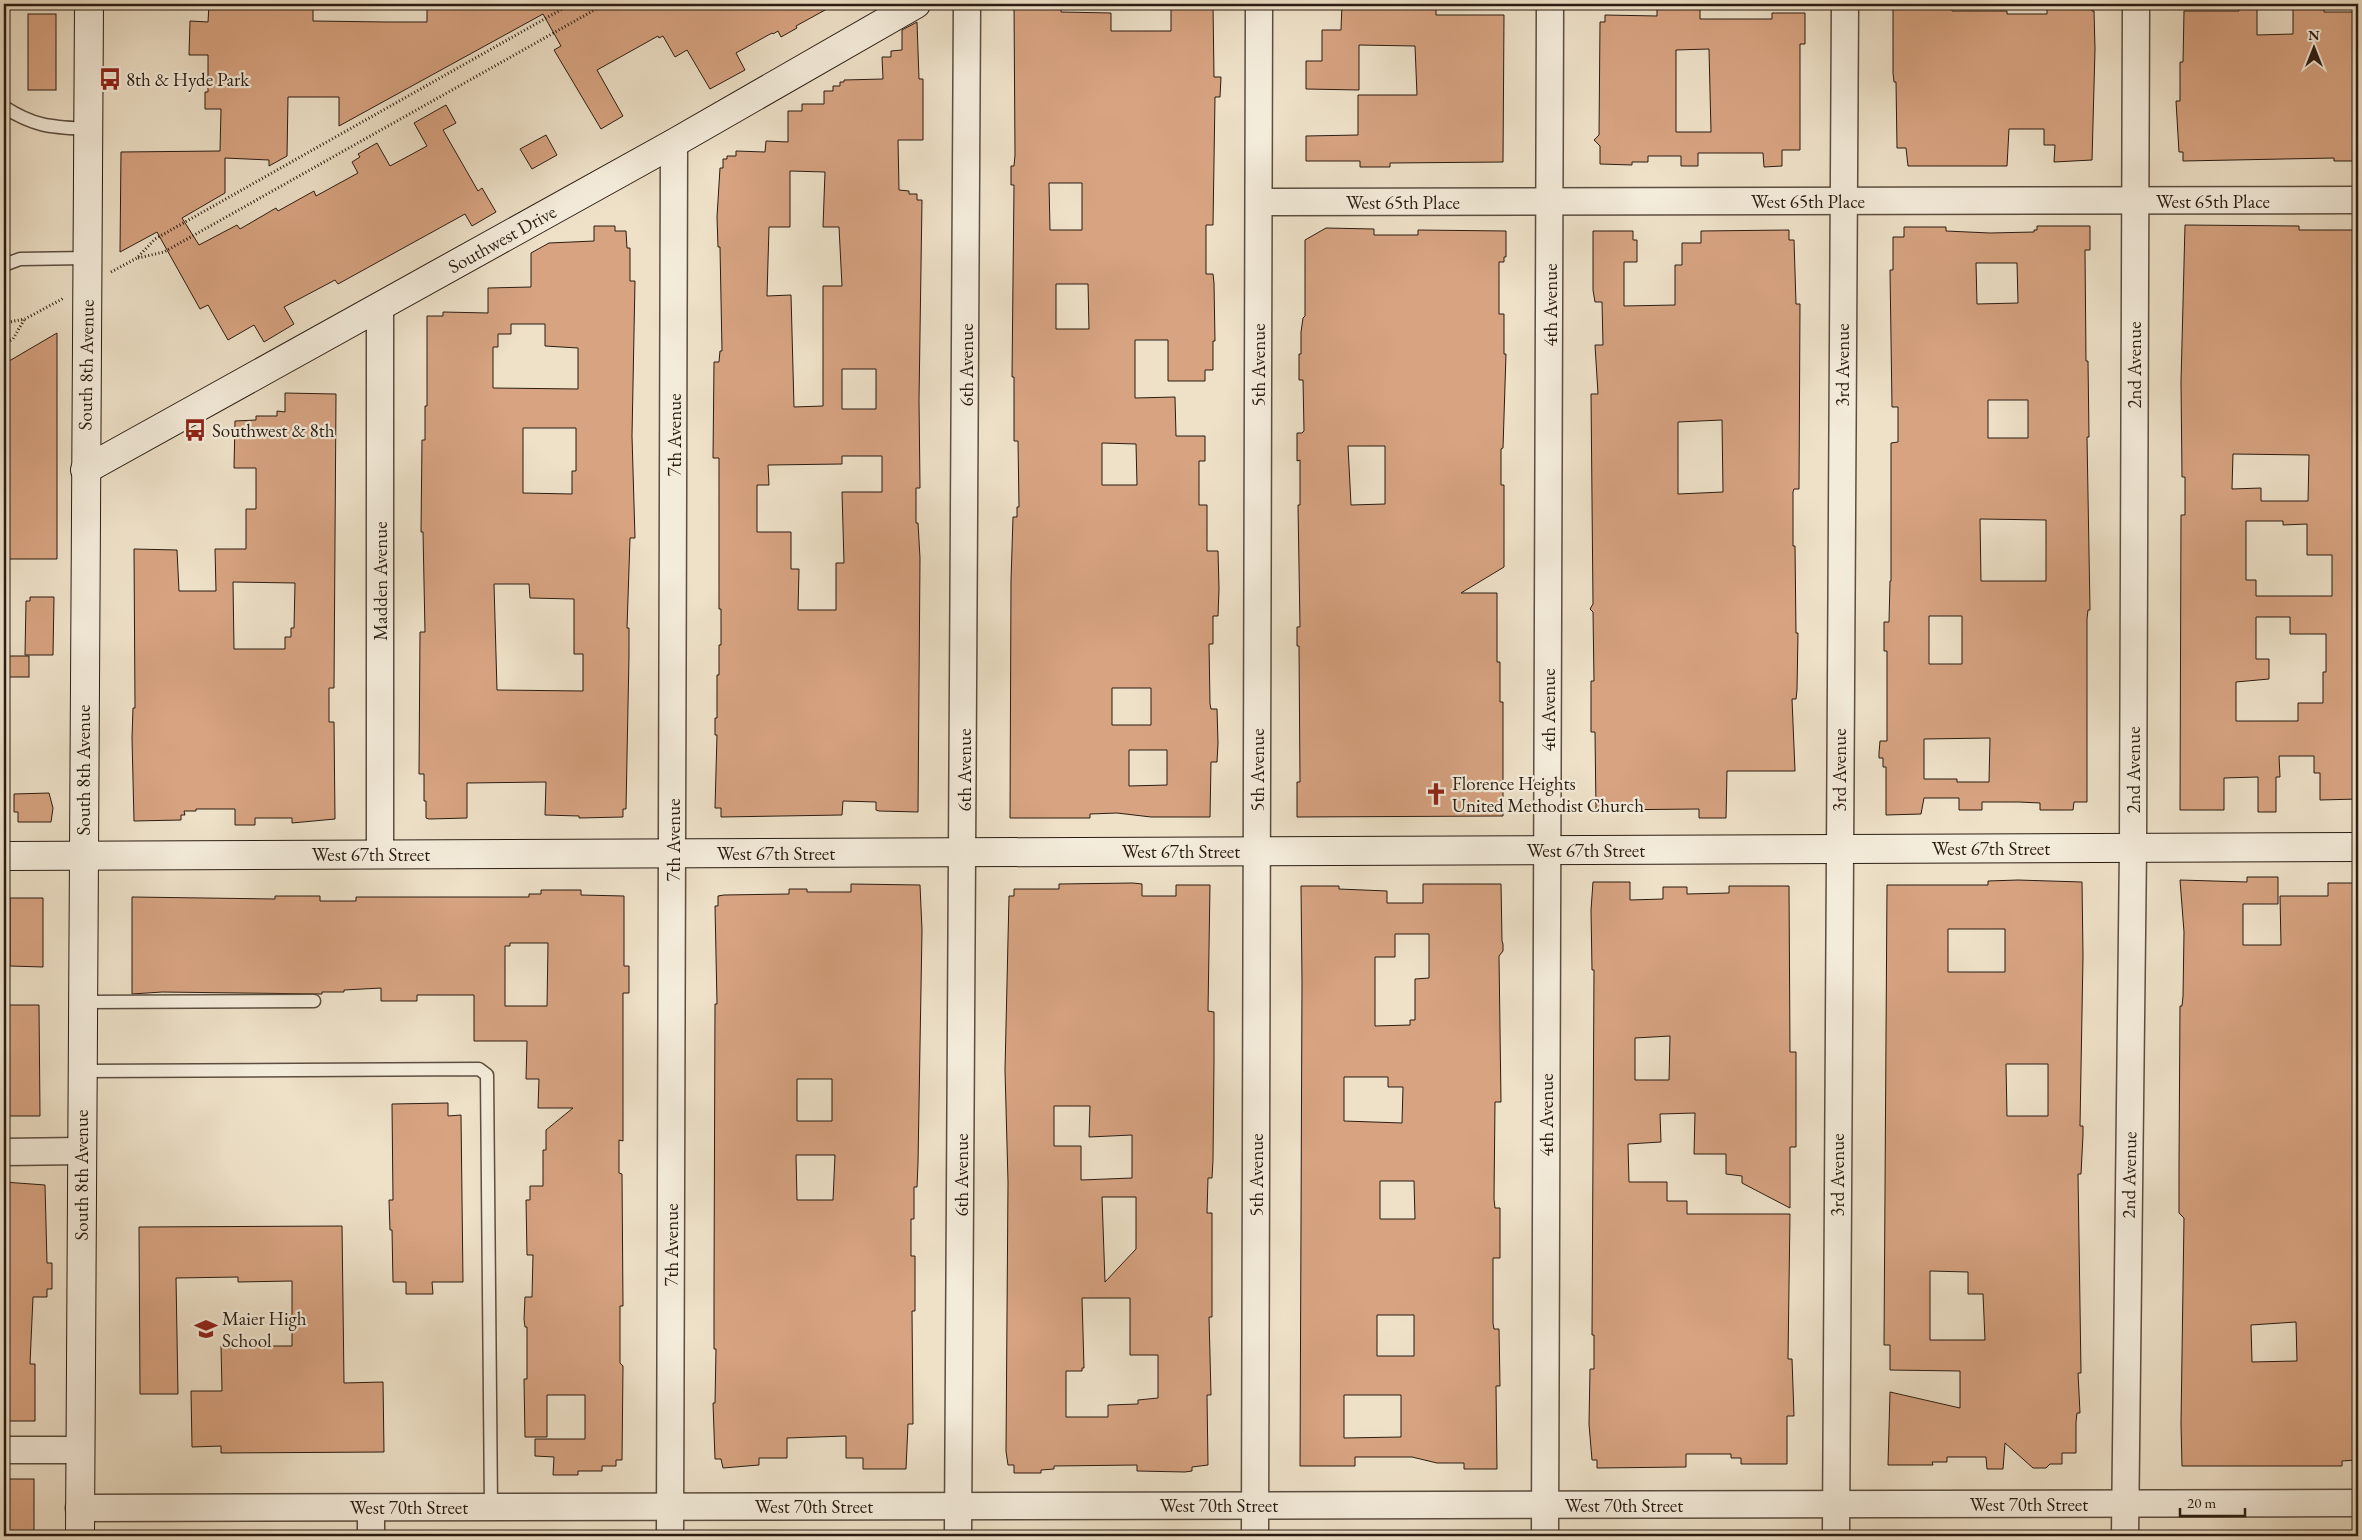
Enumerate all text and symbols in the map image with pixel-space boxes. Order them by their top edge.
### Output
north arrow [2290,22,2340,72]
text: N [2308,26,2320,44]
bus stop icon: 8th & Hyde Park [97,66,123,92]
place label: 8th & Hyde Park [126,67,250,92]
street label: West 65th Place [1751,189,1865,214]
street label: West 65th Place [2156,189,2270,214]
street label: West 65th Place [1346,190,1460,215]
street label: Southwest Drive [443,199,561,279]
street label: 4th Avenue [1538,263,1563,347]
street label: South 8th Avenue [72,299,100,431]
street label: 2nd Avenue [2122,321,2147,409]
street label: 6th Avenue [954,323,979,407]
street label: 5th Avenue [1246,323,1271,407]
street label: 3rd Avenue [1830,323,1855,407]
street label: 7th Avenue [662,393,687,477]
bus stop icon: Southwest & 8th [182,417,208,443]
place label: Southwest & 8th [212,418,335,443]
street label: Madden Avenue [368,521,393,641]
street label: 4th Avenue [1536,668,1561,752]
street label: South 8th Avenue [71,704,96,836]
street label: 2nd Avenue [2121,726,2146,814]
street label: 6th Avenue [952,728,977,812]
street label: 5th Avenue [1245,728,1270,812]
street label: 3rd Avenue [1827,728,1852,812]
place label: Florence Heights United Methodist Church [1452,771,1644,818]
church icon: Florence Heights United Methodist Church [1423,781,1449,807]
street label: 7th Avenue [661,798,686,882]
street label: West 67th Street [1932,836,2050,861]
street label: West 67th Street [1527,838,1645,863]
street label: West 67th Street [1122,839,1240,864]
street label: West 67th Street [717,841,835,866]
street label: West 67th Street [312,842,430,867]
street label: 4th Avenue [1534,1073,1559,1157]
street label: South 8th Avenue [69,1109,94,1241]
street label: 2nd Avenue [2116,1131,2142,1219]
street label: 6th Avenue [949,1133,974,1217]
street label: 5th Avenue [1244,1133,1269,1217]
street label: 3rd Avenue [1825,1133,1850,1217]
street label: 7th Avenue [659,1203,684,1287]
place label: Maier High School [222,1306,307,1353]
school or university icon: Maier High School [193,1316,219,1342]
scale bar [2180,1485,2244,1517]
street label: West 70th Street [1970,1492,2088,1517]
street label: West 70th Street [1160,1493,1278,1518]
street label: West 70th Street [1565,1493,1683,1518]
text: 20 m [2187,1493,2216,1512]
street label: West 70th Street [755,1494,873,1519]
street label: West 70th Street [350,1495,468,1520]

